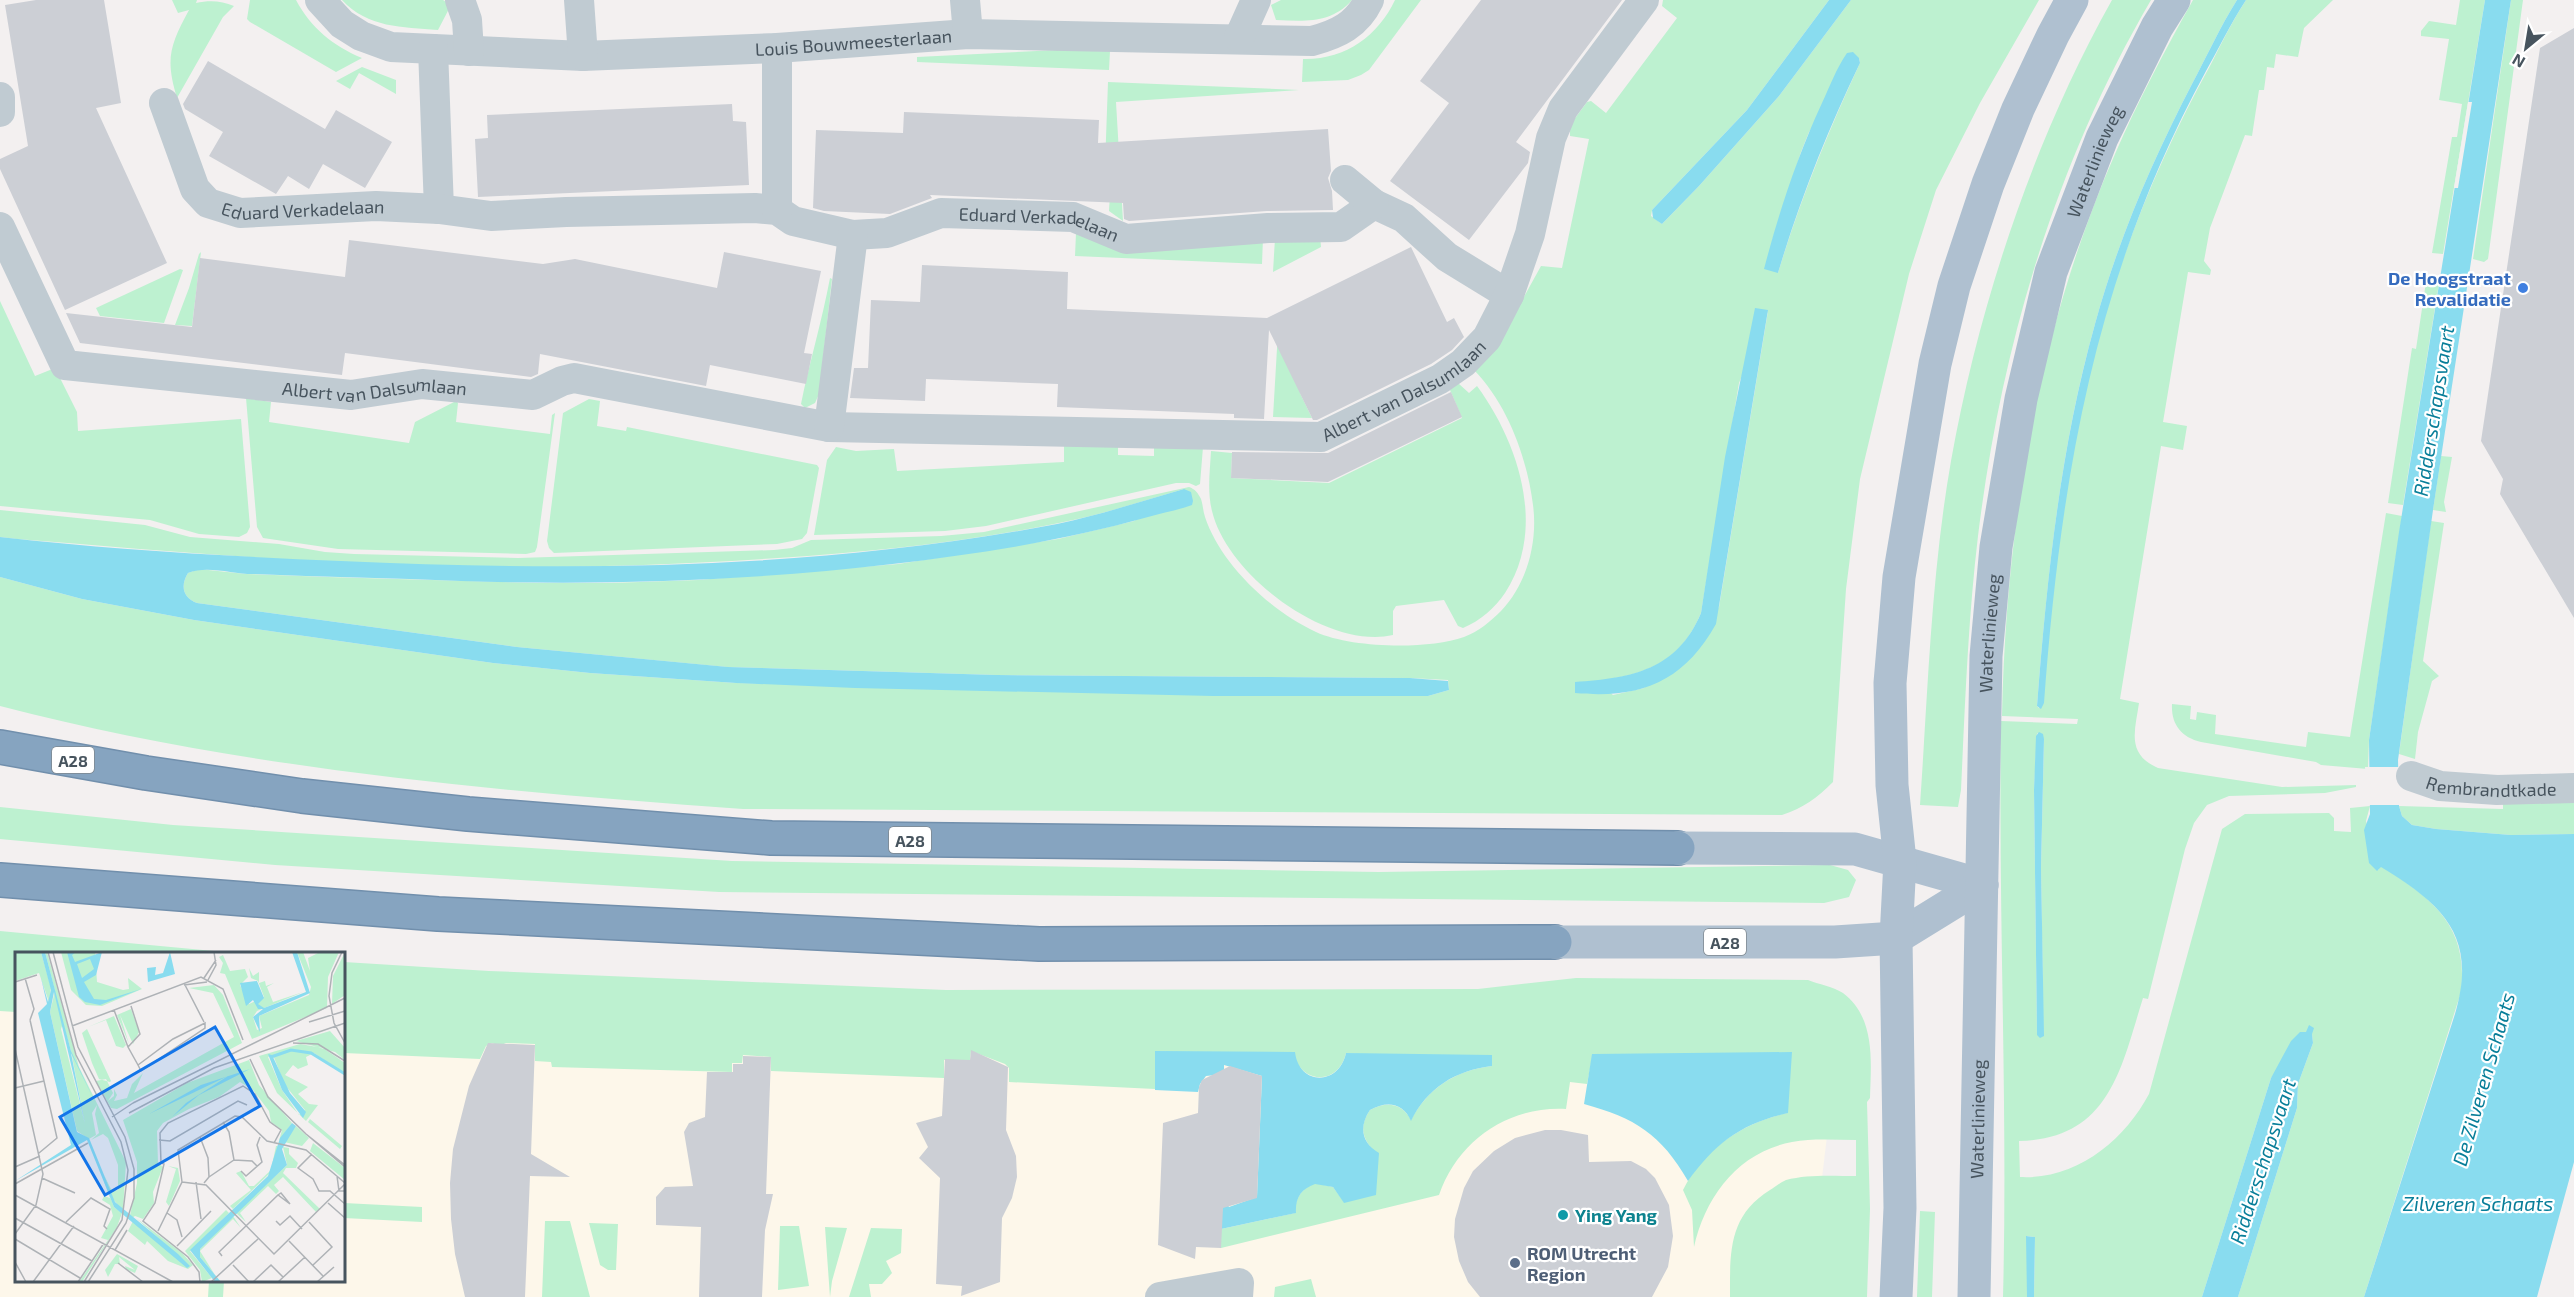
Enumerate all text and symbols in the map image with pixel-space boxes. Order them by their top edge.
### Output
north arrow [2496,18,2556,78]
street label: Louis Bouwmeesterlaan [754,24,953,60]
text: N [2508,50,2528,73]
street label: Waterlinieweg [2062,102,2127,221]
street label: Eduard Verkadelaan [219,195,385,224]
street label: Eduard Verkadelaan [958,203,1122,246]
place label: De Hoogstraat Revalidatie [2388,267,2512,310]
marker: De Hoogstraat Revalidatie [2516,281,2530,295]
water label: Ridderschapsvaart [2408,324,2458,498]
street label: Albert van Dalsumlaan [1318,335,1490,446]
street label: Albert van Dalsumlaan [281,372,468,406]
street label: Waterlinieweg [1974,573,2005,693]
road number: A28 [52,747,94,773]
street label: Rembrandtkade [2423,771,2557,801]
road number: A28 [889,827,931,853]
road number: A28 [1704,929,1746,955]
inset map [15,952,345,1282]
water label: De Zilveren Schaats [2447,990,2519,1168]
street label: Waterlinieweg [1965,1059,1989,1179]
water label: Ridderschapsvaart [2224,1075,2300,1247]
water label: Zilveren Schaats [2403,1191,2553,1215]
place label: Ying Yang [1575,1204,1658,1226]
marker: Ying Yang [1556,1208,1570,1222]
place label: ROM Utrecht Region [1527,1242,1637,1285]
marker: ROM Utrecht Region [1508,1256,1522,1270]

